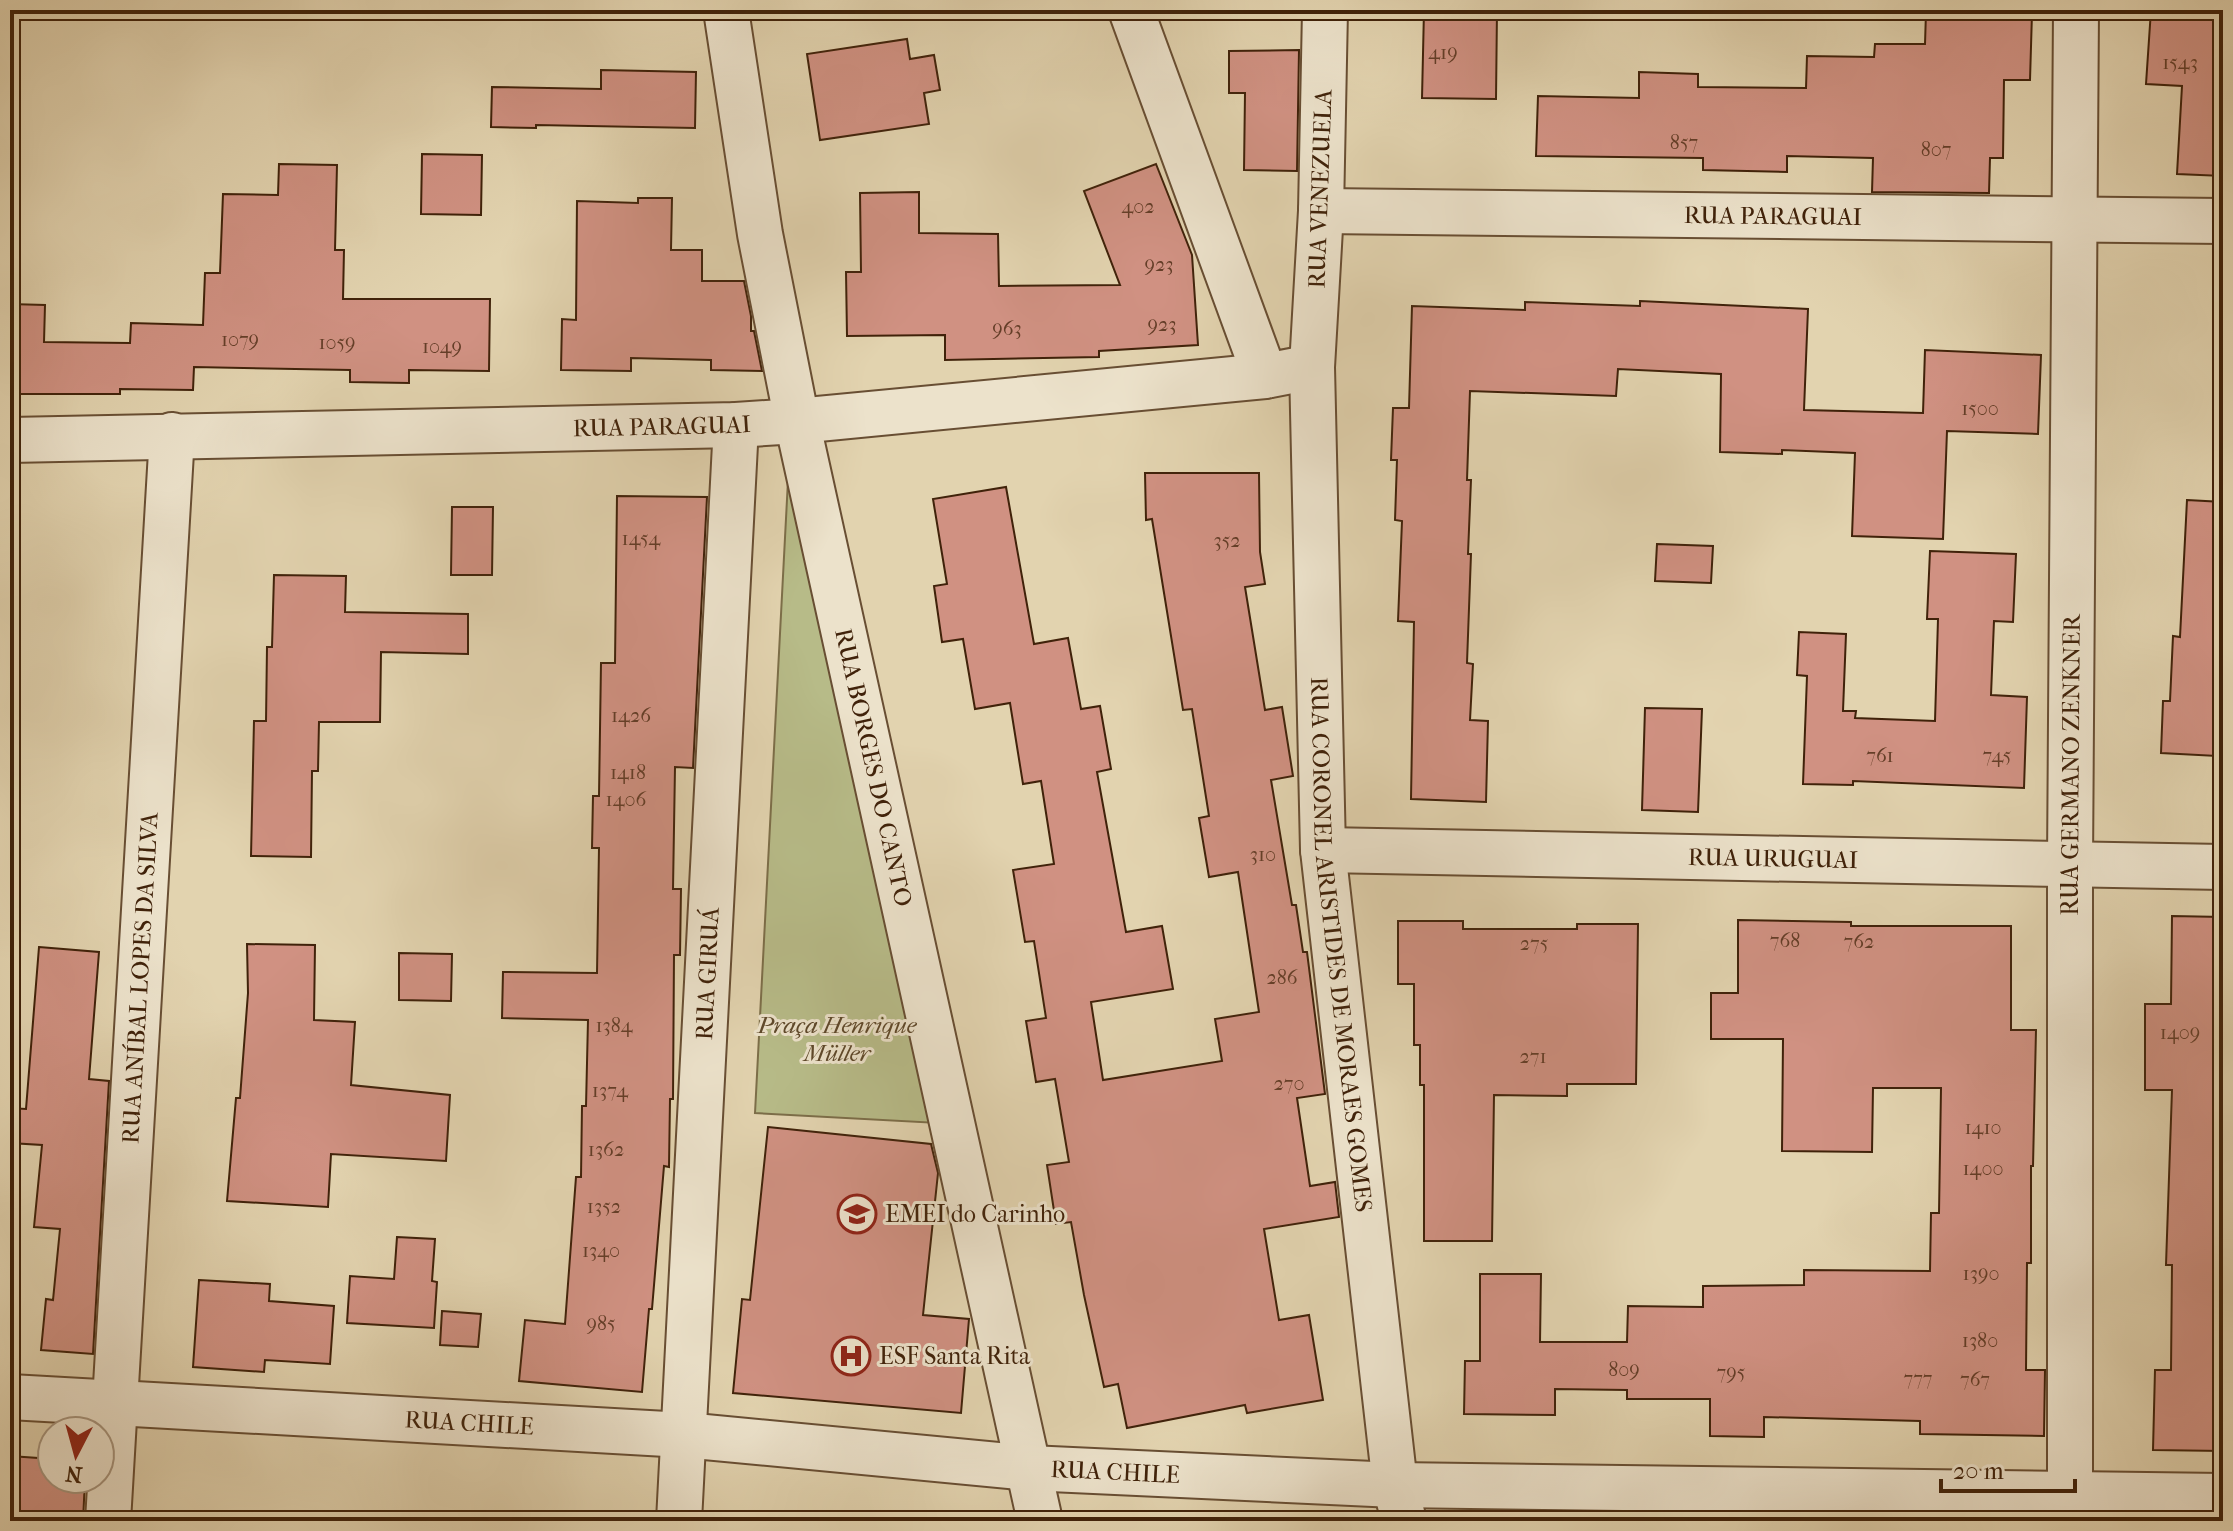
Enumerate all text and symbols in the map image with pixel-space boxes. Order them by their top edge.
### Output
house number: 419 [1428,41,1458,64]
house number: 1543 [2162,51,2198,74]
street label: RUA VENEZUELA [1303,89,1337,289]
house number: 857 [1670,131,1699,154]
house number: 807 [1921,138,1952,161]
house number: 402 [1121,195,1155,218]
street label: RUA PARAGUAI [1684,201,1862,231]
house number: 923 [1145,253,1173,276]
house number: 923 [1148,313,1176,336]
house number: 963 [992,317,1022,340]
house number: 1079 [221,328,259,351]
house number: 1059 [318,331,356,354]
house number: 1049 [422,335,462,358]
house number: 1500 [1961,397,1999,420]
street label: RUA PARAGUAI [573,410,752,442]
house number: 1454 [622,527,662,550]
house number: 352 [1213,529,1241,552]
street label: RUA GERMANO ZENKNER [2056,613,2086,916]
street label: RUA BORGES DO CANTO [829,626,918,909]
street label: RUA CORONEL ARISTIDES DE MORAES GOMES [1305,677,1378,1214]
house number: 1426 [611,704,651,727]
house number: 761 [1866,744,1894,767]
house number: 745 [1982,744,2012,767]
house number: 1418 [610,761,646,784]
house number: 1406 [606,788,647,811]
street label: RUA ANÍBAL LOPES DA SILVA [116,811,164,1145]
house number: 310 [1250,843,1276,866]
street label: RUA URUGUAI [1688,843,1858,874]
street label: RUA GIRUÁ [690,906,725,1041]
house number: 768 [1770,929,1800,952]
house number: 762 [1844,930,1874,953]
house number: 275 [1520,932,1548,955]
house number: 286 [1266,966,1298,989]
park label: Praça Henrique Müller [757,1011,918,1067]
house number: 1384 [595,1014,634,1037]
house number: 1409 [2160,1021,2200,1044]
house number: 271 [1519,1045,1547,1068]
house number: 270 [1274,1072,1304,1095]
house number: 1374 [592,1079,629,1102]
house number: 1410 [1964,1116,2002,1139]
house number: 1362 [588,1138,624,1161]
house number: 1400 [1962,1157,2004,1180]
school or university icon: EMEI do Carinho [836,1193,878,1235]
house number: 1352 [587,1195,621,1218]
place label: EMEI do Carinho [885,1200,1065,1228]
house number: 1340 [582,1239,620,1262]
house number: 1390 [1963,1262,1999,1285]
house number: 985 [586,1312,616,1335]
house number: 1380 [1962,1329,1998,1352]
hospital icon: ESF Santa Rita [830,1335,872,1377]
place label: ESF Santa Rita [879,1342,1031,1370]
house number: 809 [1608,1358,1640,1381]
house number: 795 [1717,1361,1745,1384]
house number: 777 [1904,1367,1933,1390]
house number: 767 [1960,1368,1990,1391]
street label: RUA CHILE [404,1405,535,1441]
north arrow [36,1415,116,1495]
scale bar [1941,1443,2075,1493]
street label: RUA CHILE [1050,1455,1181,1489]
text: 20 m [1953,1457,2004,1485]
text: N [64,1460,84,1488]

